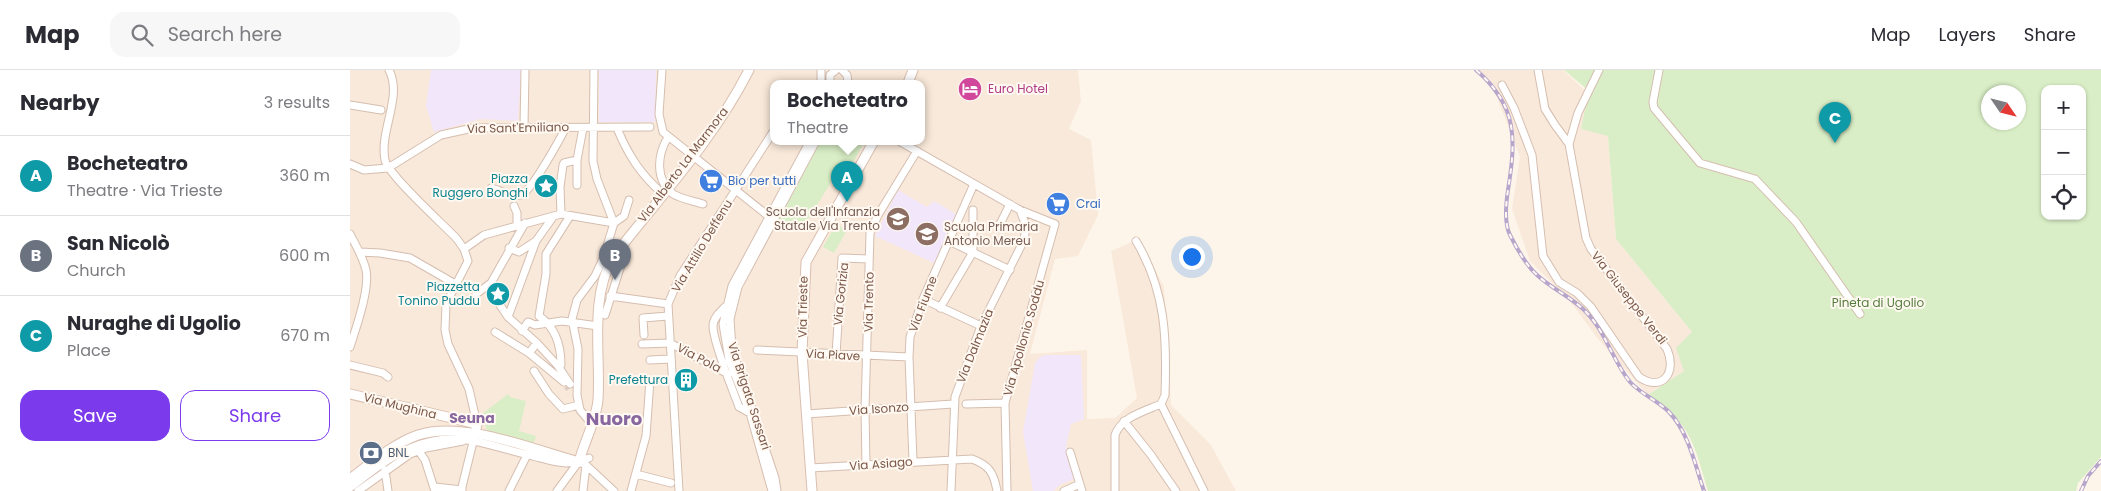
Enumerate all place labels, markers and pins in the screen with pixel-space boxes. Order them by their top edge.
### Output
hotel icon: Euro Hotel [957,76,983,102]
place label: Euro Hotel [988,80,1048,97]
pin: C [1819,102,1851,143]
pin: A [831,161,863,202]
supermarket icon: Bio per tutti [698,168,724,194]
place label: Piazza Ruggero Bonghi [433,170,528,201]
place label: Bio per tutti [728,172,796,189]
place icon: Piazza Ruggero Bonghi [533,173,559,199]
supermarket icon: Crai [1045,191,1071,217]
place label: Crai [1076,195,1101,212]
place label: Scuola dell'Infanzia Statale Via Trento [766,203,880,234]
school or university icon: Scuola dell'Infanzia Statale Via Trento [885,206,911,232]
place label: Scuola Primaria Antonio Mereu [944,218,1038,249]
school or university icon: Scuola Primaria Antonio Mereu [914,221,940,247]
pin: B [599,239,631,280]
place label: Piazzetta Tonino Puddu [398,278,480,309]
place icon: Piazzetta Tonino Puddu [485,281,511,307]
building icon: Prefettura [673,367,699,393]
place label: Prefettura [609,371,668,388]
bank icon: BNL [358,440,384,466]
place label: BNL [388,444,409,461]

